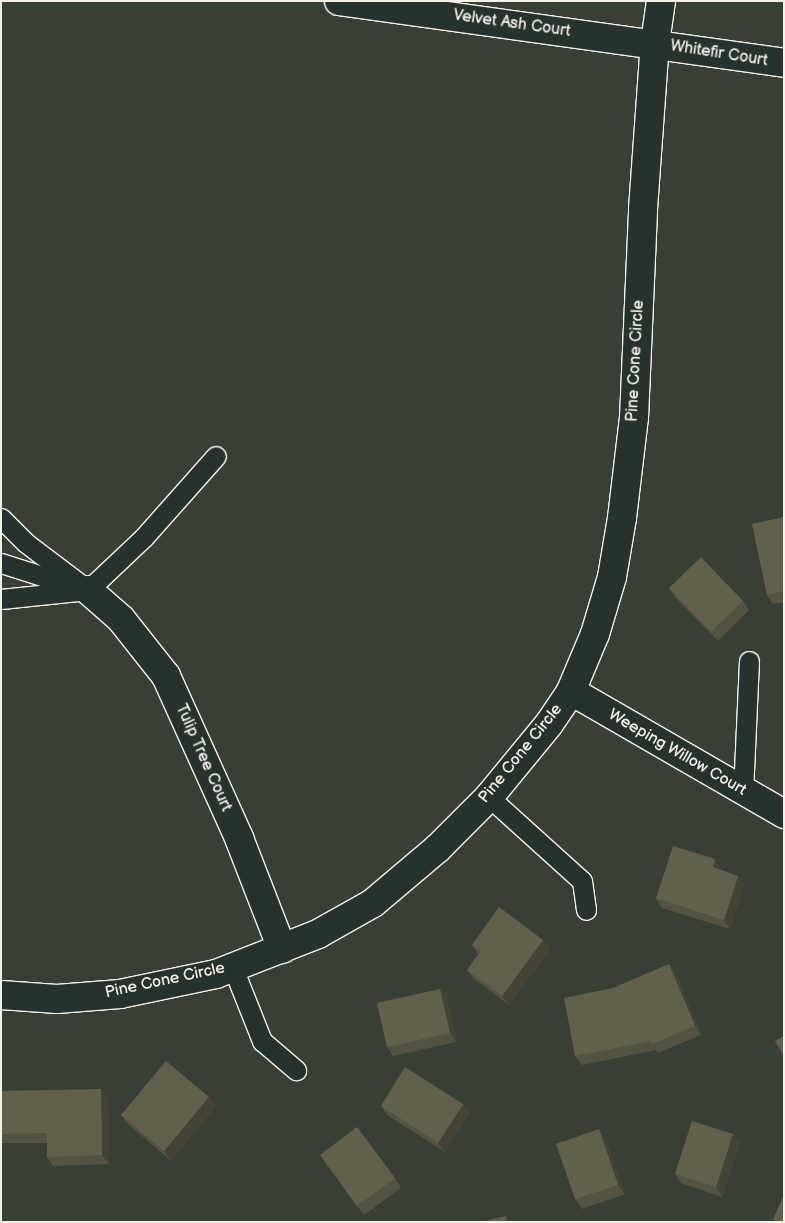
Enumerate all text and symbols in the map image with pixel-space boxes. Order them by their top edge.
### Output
street label: Velvet Ash Court [452,6,572,42]
street label: Whitefir Court [669,37,769,71]
street label: Pine Cone Circle [623,300,649,422]
street label: Tulip Tree Court [171,701,235,815]
street label: Pine Cone Circle [475,701,567,807]
street label: Weeping Willow Court [604,705,750,801]
street label: Pine Cone Circle [103,959,227,1003]

